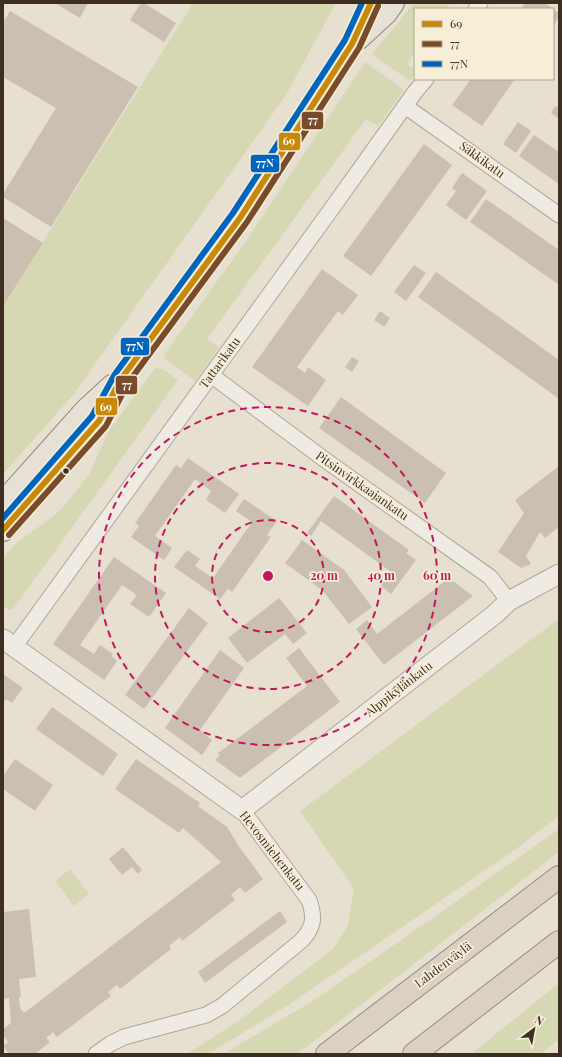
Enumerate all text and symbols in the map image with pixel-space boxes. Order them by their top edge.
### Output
legend [414,8,554,80]
text: 69 [450,15,462,31]
text: 77 [450,35,460,51]
text: 77N [450,55,469,71]
line badge: 77 [301,111,324,130]
text: 77 [308,112,318,127]
line badge: 69 [278,132,301,151]
text: 69 [283,133,295,148]
street label: Säkkikatu [457,137,509,181]
line badge: 77N [250,154,280,173]
text: 77N [256,155,274,170]
street label: Tattarikatu [195,334,243,391]
line badge: 77N [120,337,150,356]
text: 77N [126,338,144,353]
line badge: 77 [115,375,138,395]
text: 77 [122,377,132,392]
line badge: 69 [95,397,118,416]
text: 69 [100,399,112,414]
street label: Pitsinvirkkaajankatu [313,447,412,523]
unlabelled marker [61,466,71,476]
text: 20 m [310,567,338,583]
text: 40 m [367,567,395,583]
text: 60 m [423,567,451,583]
centre of rings [261,569,275,583]
street label: Alppikylänkatu [361,657,435,720]
street label: Hevosmiehenkatu [237,807,309,893]
street label: Lahdenväylä [411,938,474,991]
north arrow [514,1009,554,1049]
text: N [532,1012,547,1029]

